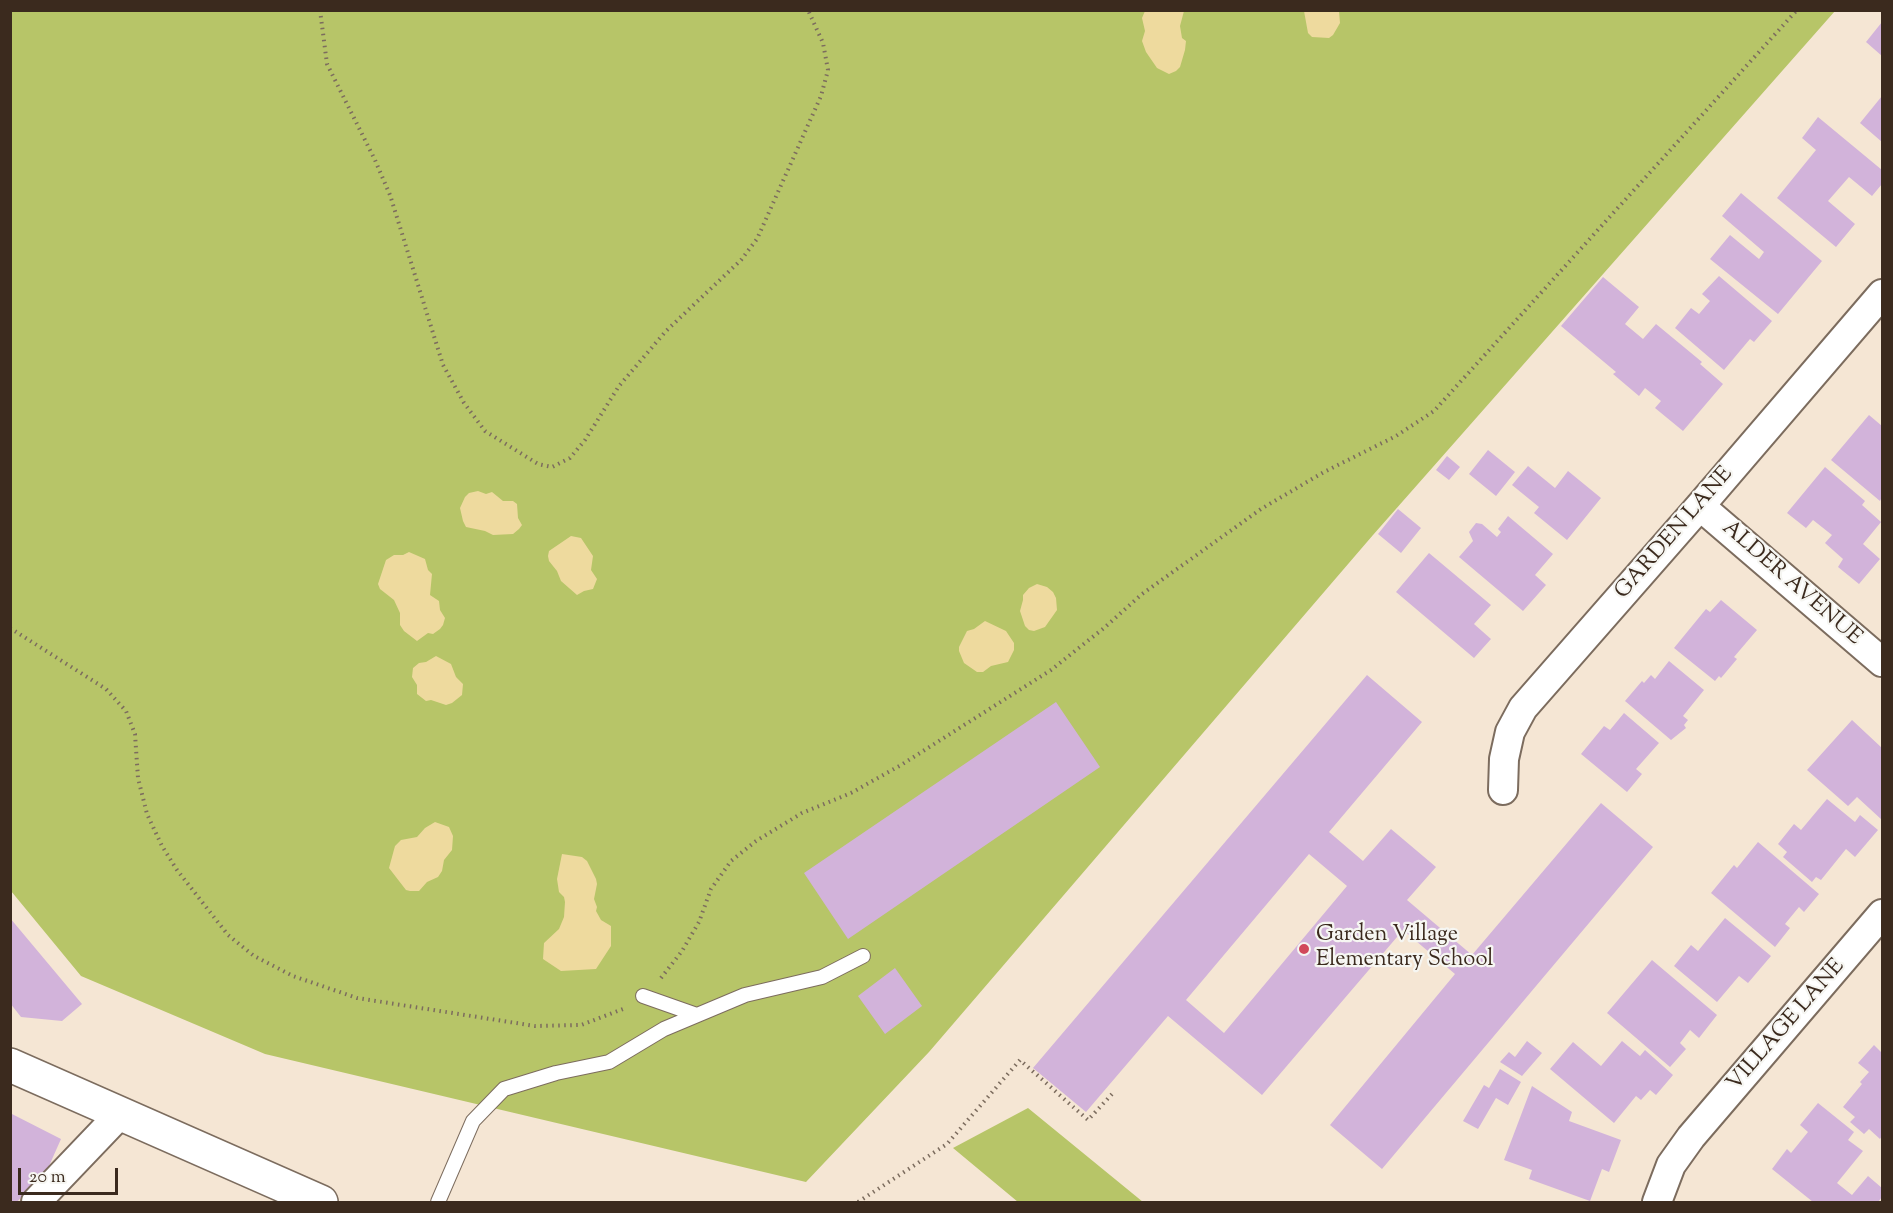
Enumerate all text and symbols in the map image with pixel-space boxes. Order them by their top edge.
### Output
street label: GARDEN LANE [1610,462,1740,606]
street label: ALDER AVENUE [1716,516,1866,652]
place label: Garden Village Elementary School [1316,923,1493,974]
marker: Garden Village Elementary School [1297,942,1311,956]
street label: VILLAGE LANE [1723,955,1851,1097]
scale bar [21,1156,122,1194]
text: 20 m [29,1165,66,1191]

